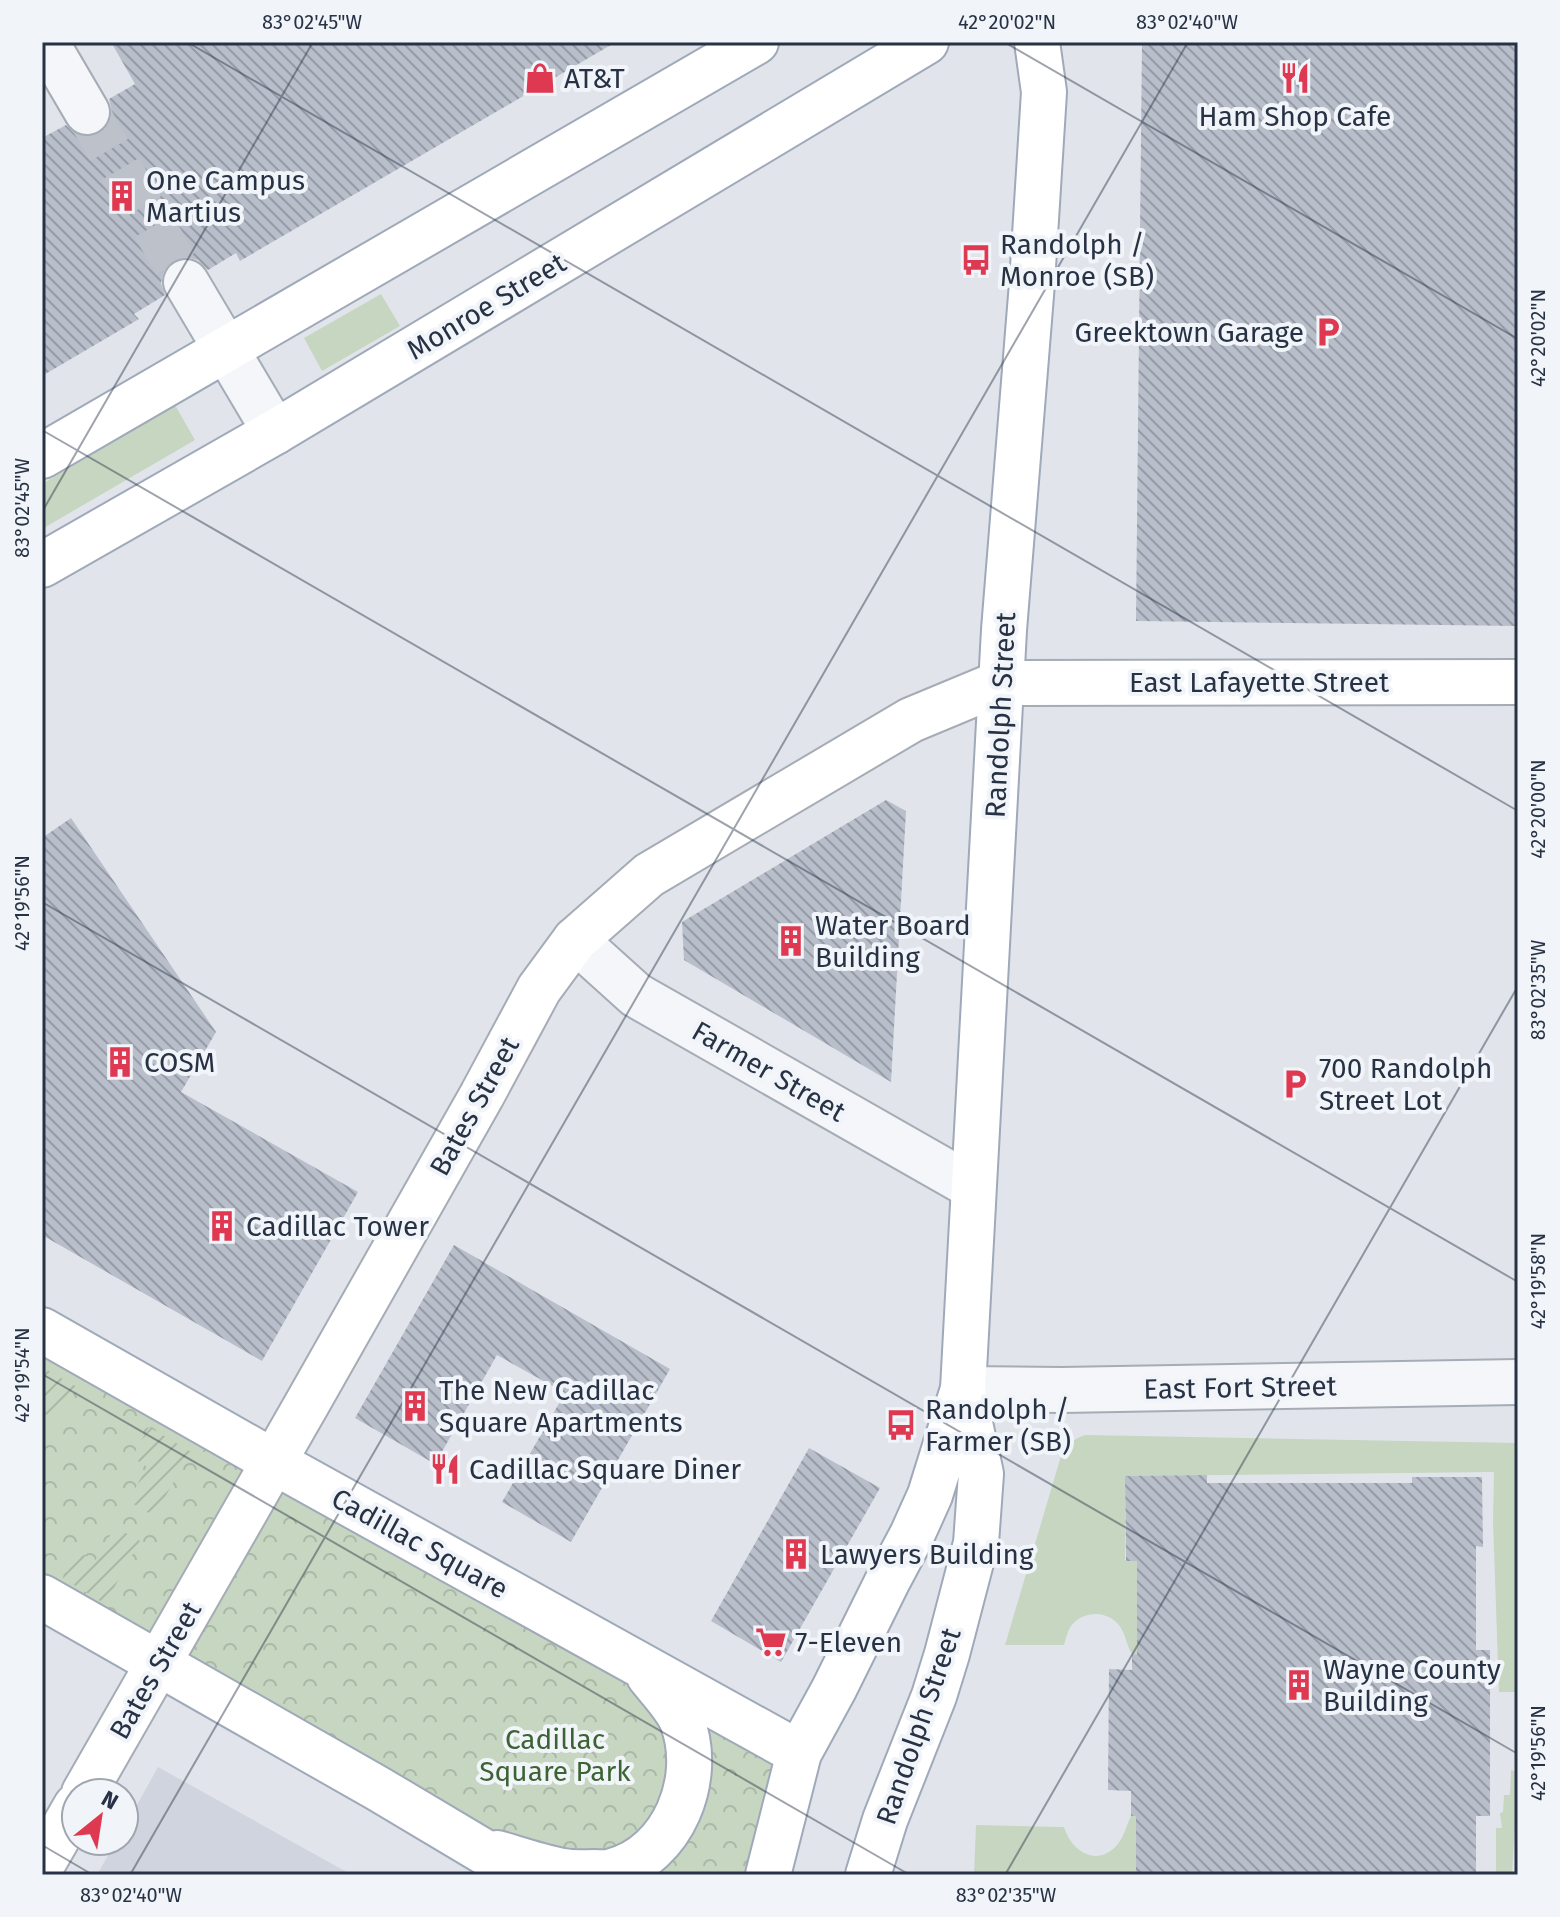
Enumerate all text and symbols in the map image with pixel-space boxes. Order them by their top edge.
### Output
text: 83°02'45"W [262,10,363,34]
text: 42°20'02"N [958,10,1056,34]
text: 83°02'40"W [1136,10,1238,34]
shop icon: AT&T [523,61,557,95]
restaurant icon: Ham Shop Cafe [1278,61,1312,95]
place label: AT&T [564,62,625,95]
place label: Ham Shop Cafe [1199,100,1391,133]
place label: One Campus Martius [146,164,305,229]
building icon: One Campus Martius [105,179,139,213]
place label: Randolph / Monroe (SB) [1000,228,1154,293]
bus stop icon: Randolph / Monroe (SB) [959,243,993,277]
street label: Monroe Street [401,246,572,367]
text: 42°20'02"N [1526,289,1550,387]
parking icon: Greektown Garage [1311,315,1345,349]
place label: Greektown Garage [1075,316,1304,349]
text: 83°02'45"W [10,457,34,558]
street label: Randolph Street [979,610,1022,819]
street label: East Lafayette Street [1129,666,1390,699]
text: 42°20'00"N [1526,759,1550,859]
text: 42°19'56"N [10,855,34,951]
place label: Water Board Building [815,909,971,974]
building icon: Water Board Building [774,924,808,958]
text: 83°02'35"W [1526,939,1550,1040]
street label: Farmer Street [686,1014,852,1129]
street label: Bates Street [423,1030,527,1181]
building icon: COSM [103,1045,137,1079]
place label: COSM [144,1046,215,1079]
place label: 700 Randolph Street Lot [1319,1052,1492,1117]
parking icon: 700 Randolph Street Lot [1278,1067,1312,1101]
building icon: Cadillac Tower [205,1209,239,1243]
place label: Cadillac Tower [246,1210,429,1243]
text: 42°19'58"N [1526,1233,1550,1329]
text: 42°19'54"N [10,1327,34,1423]
street label: East Fort Street [1143,1369,1338,1406]
place label: The New Cadillac Square Apartments [439,1374,683,1439]
building icon: The New Cadillac Square Apartments [398,1389,432,1423]
place label: Randolph / Farmer (SB) [925,1393,1071,1458]
bus stop icon: Randolph / Farmer (SB) [884,1408,918,1442]
restaurant icon: Cadillac Square Diner [428,1452,462,1486]
place label: Cadillac Square Diner [469,1453,741,1486]
street label: Cadillac Square [326,1481,514,1605]
building icon: Lawyers Building [779,1537,813,1571]
place label: Lawyers Building [820,1538,1034,1571]
street label: Bates Street [103,1595,209,1745]
street label: Randolph Street [869,1623,968,1829]
supermarket icon: 7-Eleven [754,1625,788,1659]
place label: 7-Eleven [795,1626,902,1659]
place label: Wayne County Building [1323,1653,1501,1718]
building icon: Wayne County Building [1282,1668,1316,1702]
text: 42°19'56"N [1526,1705,1550,1801]
park label: Cadillac Square Park [479,1723,631,1788]
north arrow [60,1777,140,1857]
text: N [97,1785,123,1815]
text: 83°02'40"W [80,1883,182,1907]
text: 83°02'35"W [956,1883,1057,1907]

